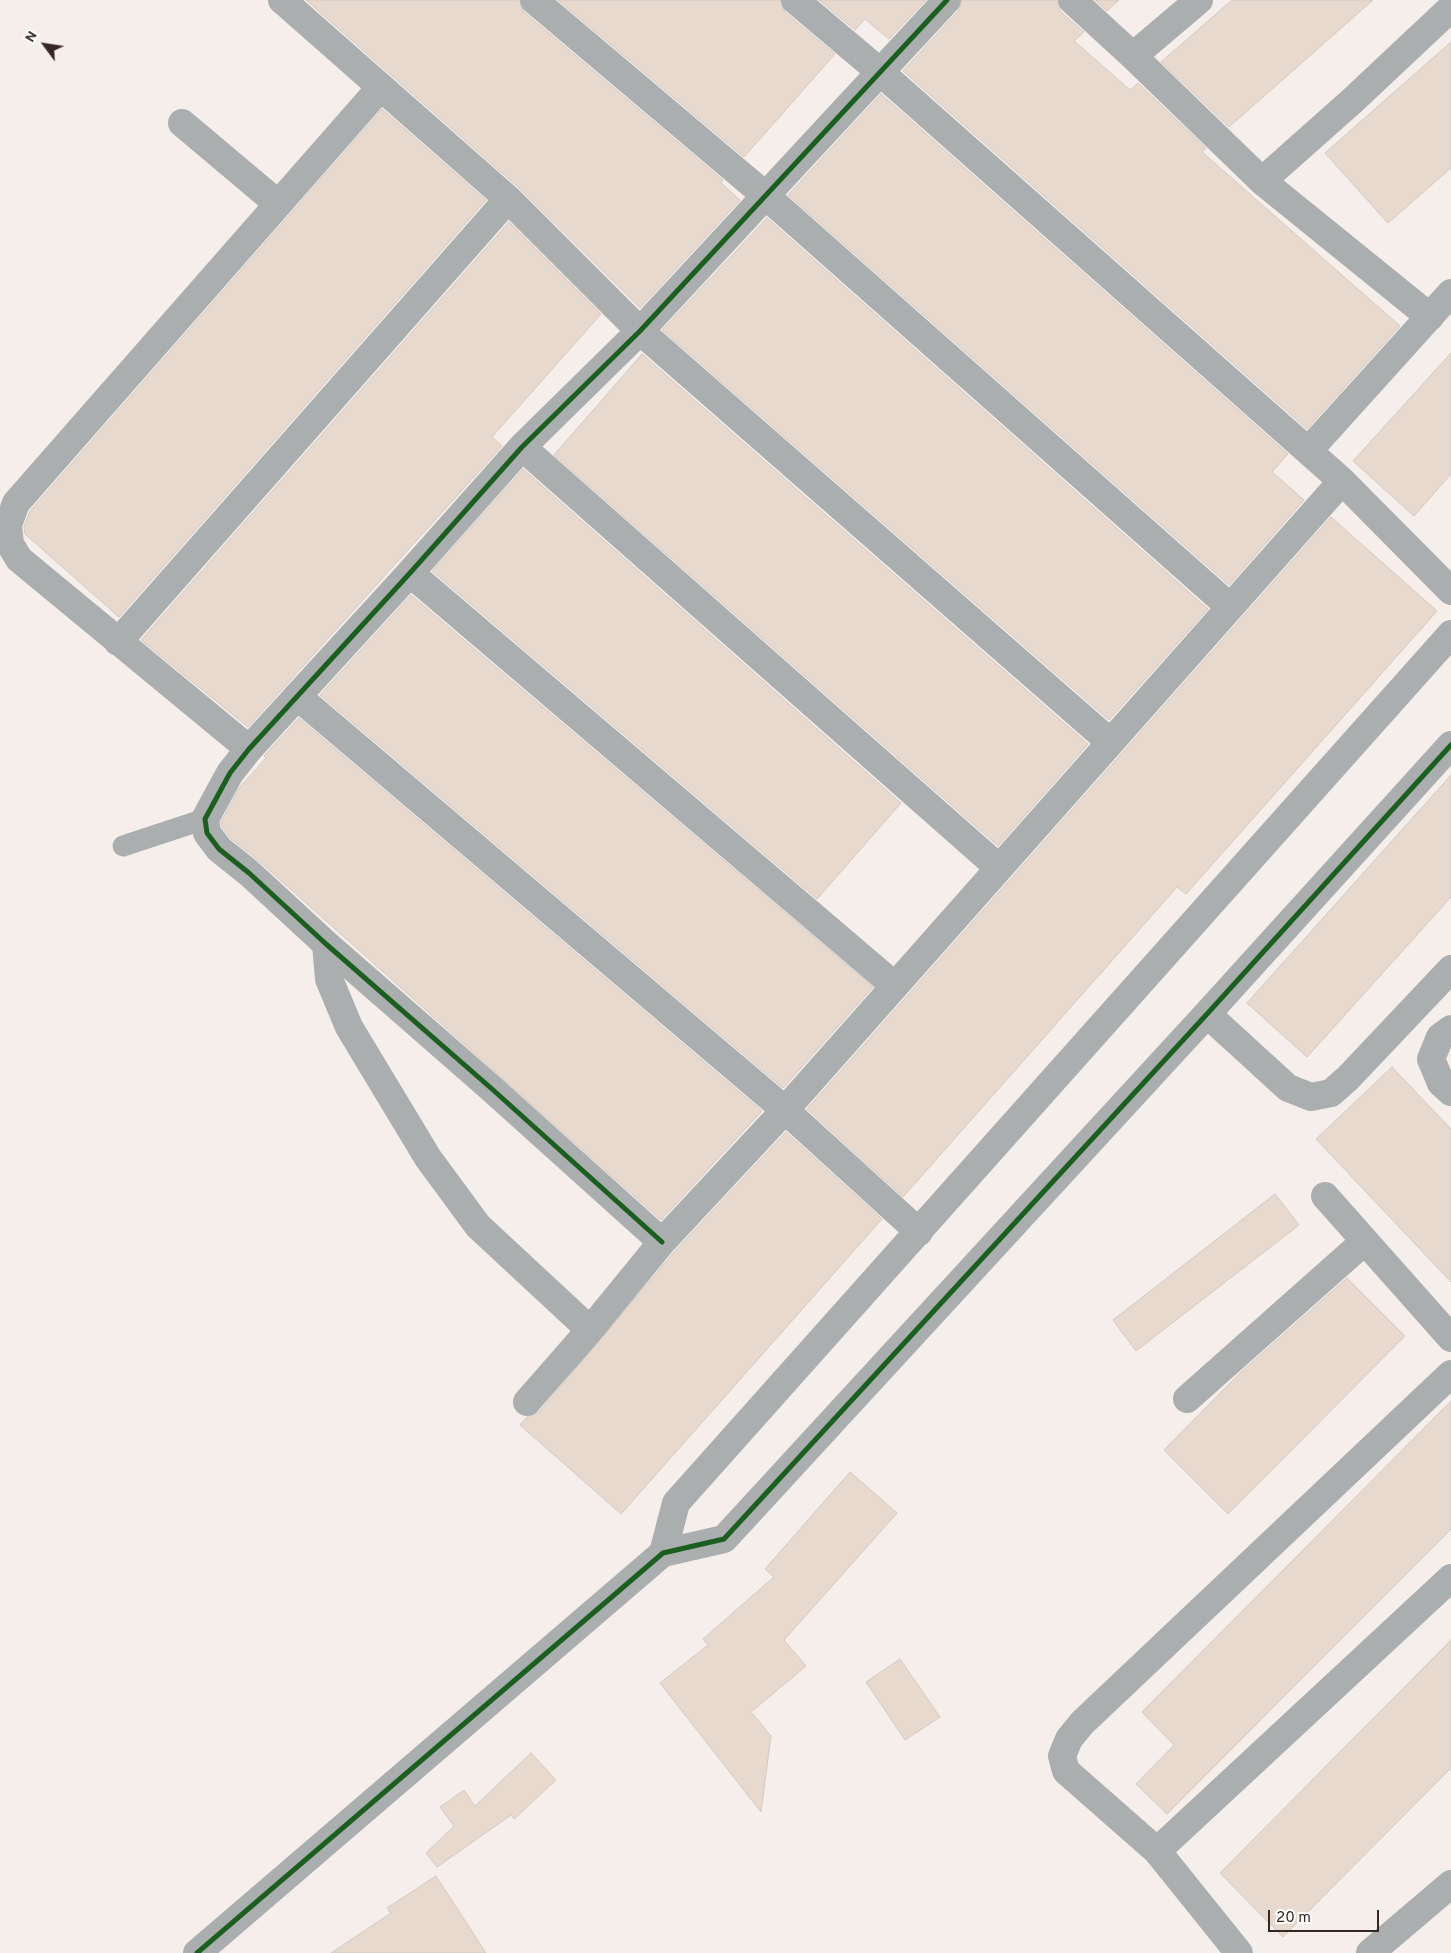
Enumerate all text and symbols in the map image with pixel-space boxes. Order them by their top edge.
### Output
north arrow [20,20,70,70]
text: N [22,28,42,46]
scale bar [1271,1900,1382,1932]
text: 20 m [1276,1909,1311,1928]

